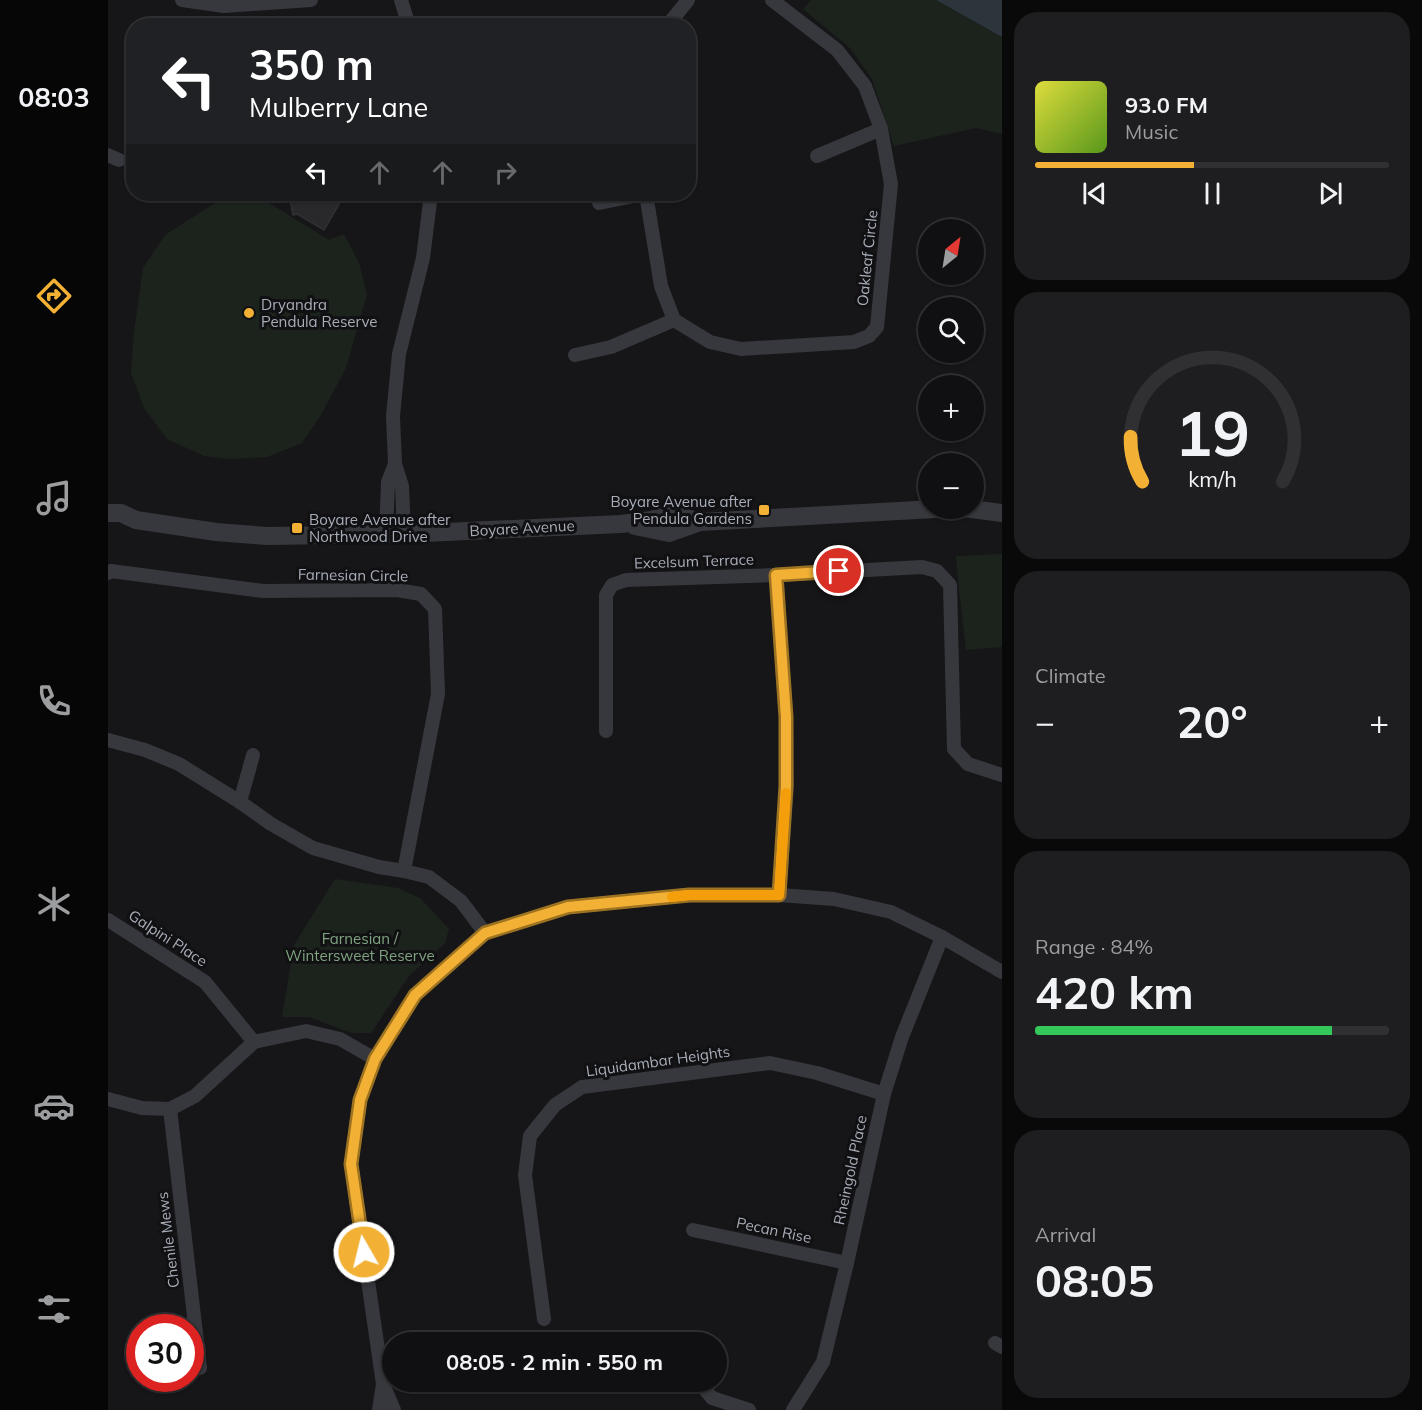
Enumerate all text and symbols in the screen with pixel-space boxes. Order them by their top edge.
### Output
text: 350 m [249,38,374,91]
icon: left [150,42,228,120]
text: 08:03 [18,80,90,114]
text: Mulberry Lane [249,90,428,124]
text: 93.0 FM [1125,91,1208,119]
text: Music [1125,119,1178,144]
icon: left [300,156,333,189]
icon: ahead [363,156,396,189]
icon: ahead [426,156,459,189]
icon: right [489,156,522,189]
icon: previous [1078,177,1111,210]
icon: pause [1196,177,1229,210]
icon: next [1314,177,1347,210]
street label: Oakleaf Circle [853,209,881,307]
north arrow [918,219,984,285]
map controls [918,219,984,519]
icon: directions [33,275,75,317]
place label: Dryandra Pendula Reserve [261,295,377,331]
button: search [918,297,984,363]
marker: Dryandra Pendula Reserve [242,306,256,320]
button: + [918,375,984,441]
text: 19 [1175,394,1249,473]
button: − [918,453,984,519]
text: km/h [1188,466,1236,493]
icon: music [33,477,75,519]
place label: Boyare Avenue after Pendula Gardens [610,492,753,528]
marker: Boyare Avenue after Pendula Gardens [757,503,771,517]
place label: Boyare Avenue after Northwood Drive [309,510,451,546]
street label: Boyare Avenue [469,516,575,540]
marker: Boyare Avenue after Northwood Drive [290,521,304,535]
pin [813,545,864,596]
street label: Excelsum Terrace [634,549,754,573]
icon: arrive [822,554,855,587]
street label: Farnesian Circle [298,565,408,585]
text: Climate [1035,663,1106,688]
icon: phone [33,680,75,722]
text: 20° [1176,693,1248,749]
text: − [1035,701,1055,742]
text: + [1369,701,1389,742]
icon: climate [33,883,75,925]
street label: Galpini Place [125,905,211,971]
park label: Farnesian / Wintersweet Reserve [285,929,435,965]
text: Range · 84% [1035,934,1153,959]
text: 420 km [1035,964,1194,1020]
street label: Liquidambar Heights [585,1041,731,1081]
icon: car [33,1085,75,1127]
street label: Rheingold Place [829,1113,871,1227]
street label: Chenile Mews [153,1191,183,1289]
street label: Pecan Rise [735,1213,813,1247]
position arrow [332,1220,396,1284]
text: Arrival [1035,1222,1096,1247]
text: 08:05 [1035,1252,1154,1308]
icon: filters [33,1288,75,1330]
speed limit sign: 30 [126,1314,204,1392]
text: 08:05 · 2 min · 550 m [446,1348,663,1376]

